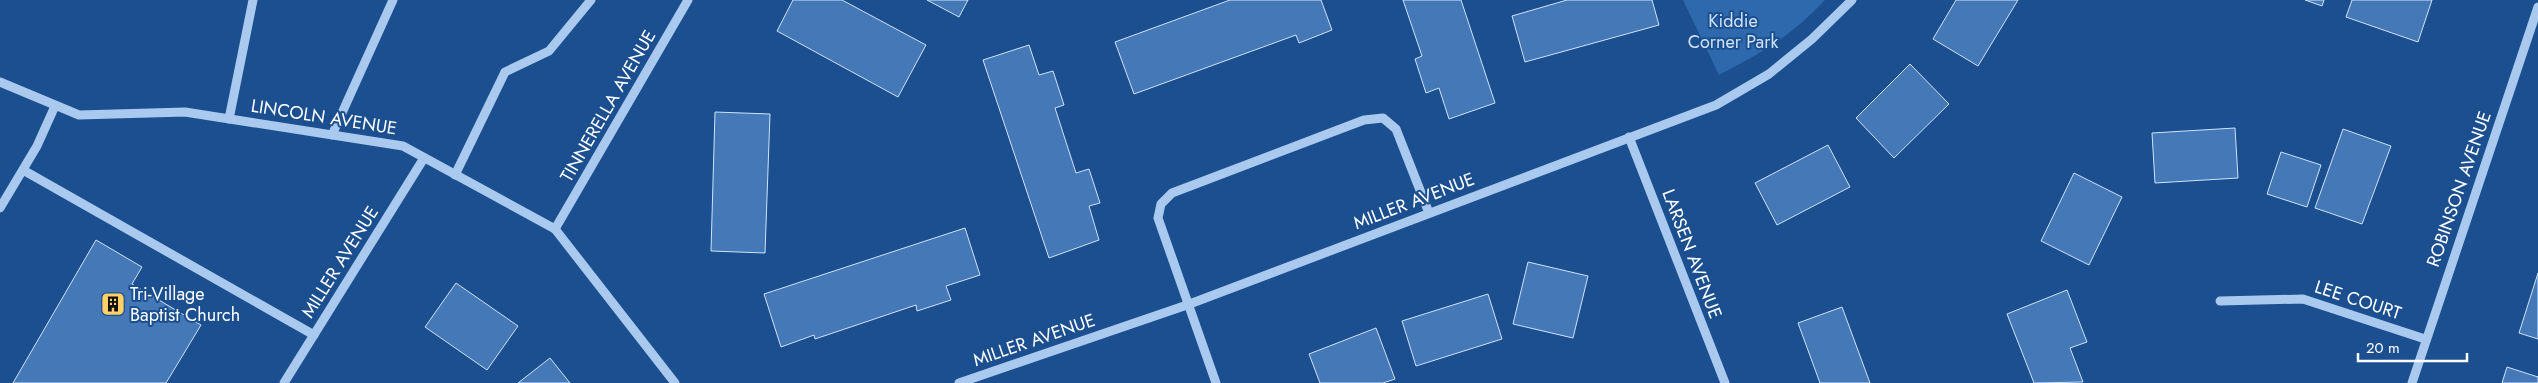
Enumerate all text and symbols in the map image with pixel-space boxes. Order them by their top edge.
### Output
park label: Kiddie Corner Park [1688,8,1778,55]
street label: TINNERELLA AVENUE [554,25,662,187]
street label: LINCOLN AVENUE [249,93,399,141]
street label: ROBINSON AVENUE [2420,108,2498,270]
street label: MILLER AVENUE [1350,166,1478,236]
street label: LARSEN AVENUE [1655,186,1729,322]
street label: MILLER AVENUE [295,201,385,323]
street label: LEE COURT [2311,274,2405,326]
place label: Tri-Village Baptist Church [130,281,240,328]
building icon: Tri-Village Baptist Church [100,291,126,317]
street label: MILLER AVENUE [969,307,1099,373]
scale bar [2358,330,2467,362]
text: 20 m [2366,337,2400,359]

